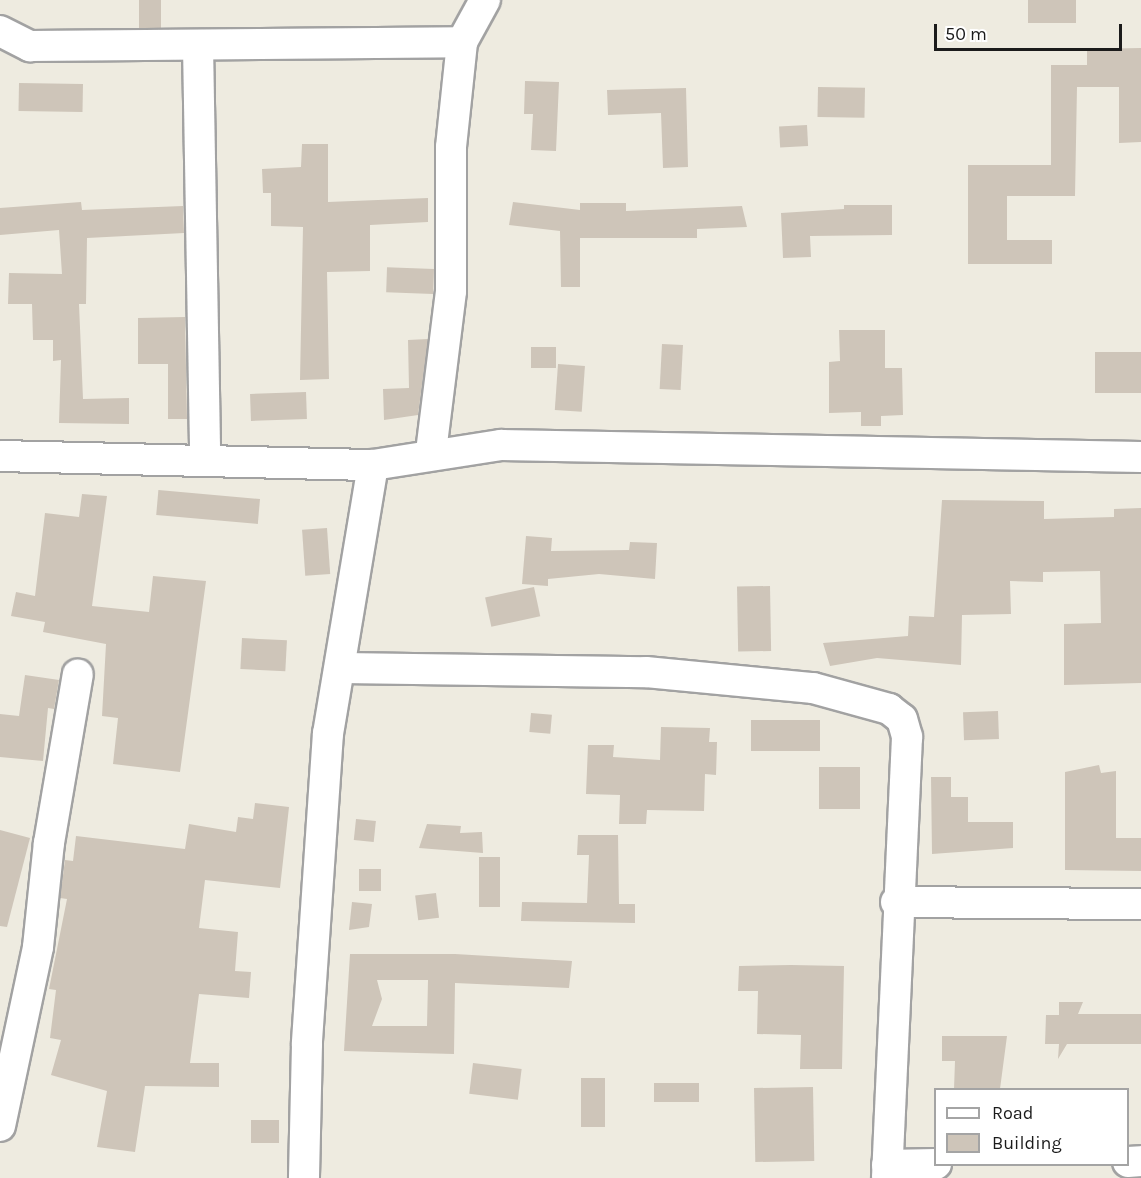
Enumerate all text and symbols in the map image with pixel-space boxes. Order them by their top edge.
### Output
scale bar [937,12,1124,50]
text: 50 m [945,23,987,45]
legend [934,1088,1129,1166]
text: Road [992,1102,1033,1124]
text: Building [992,1132,1062,1154]

